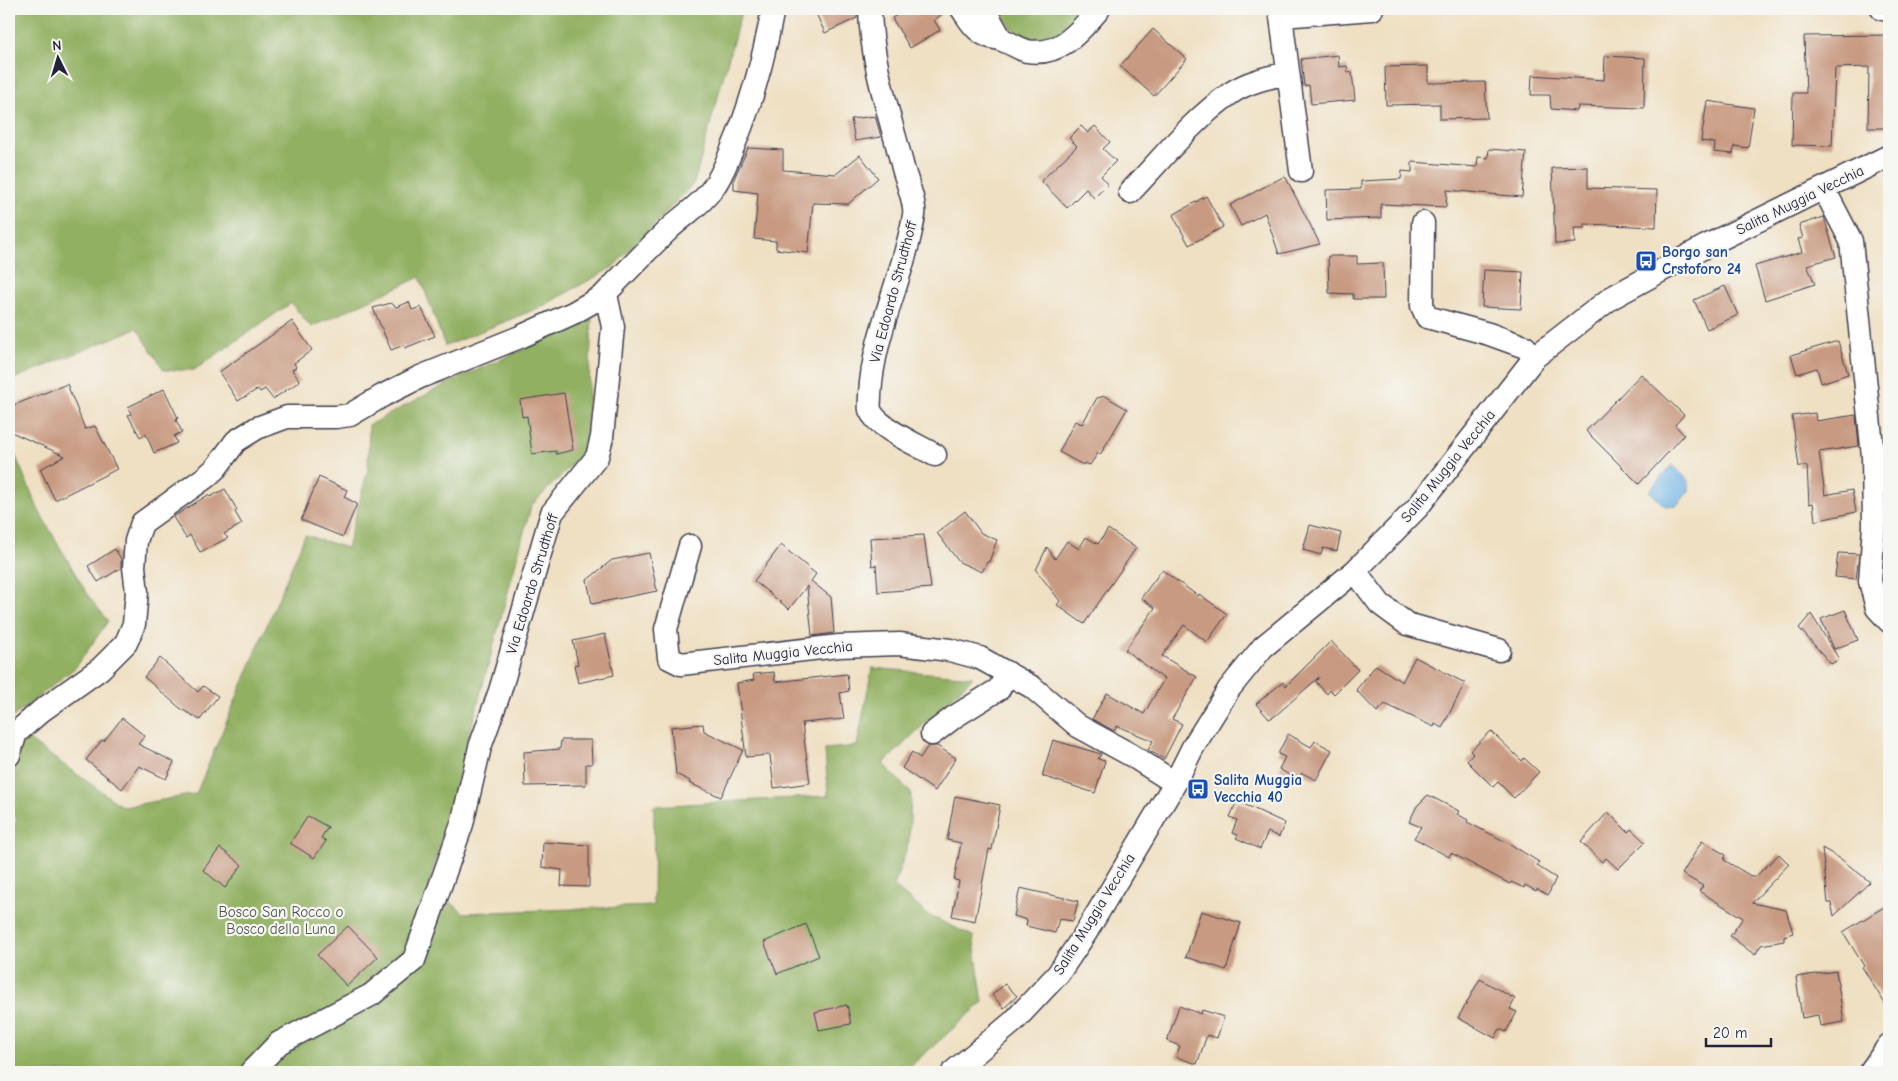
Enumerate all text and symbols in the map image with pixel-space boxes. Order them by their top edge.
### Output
north arrow [32,32,82,82]
text: N [52,37,62,54]
street label: Salita Muggia Vecchia [1733,161,1867,239]
street label: Via Edoardo Strudthoff [865,218,921,365]
place label: Borgo san Crstoforo 24 [1662,243,1741,278]
bus stop icon: Borgo san Crstoforo 24 [1634,249,1658,273]
street label: Salita Muggia Vecchia [1397,406,1499,526]
street label: Via Edoardo Strudthoff [502,511,562,656]
street label: Salita Muggia Vecchia [712,637,854,669]
place label: Salita Muggia Vecchia 40 [1214,771,1302,806]
bus stop icon: Salita Muggia Vecchia 40 [1186,777,1210,801]
street label: Salita Muggia Vecchia [1049,850,1139,978]
park label: Bosco San Rocco o Bosco della Luna [219,903,343,938]
scale bar [1706,1016,1770,1048]
text: 20 m [1713,1024,1747,1042]

